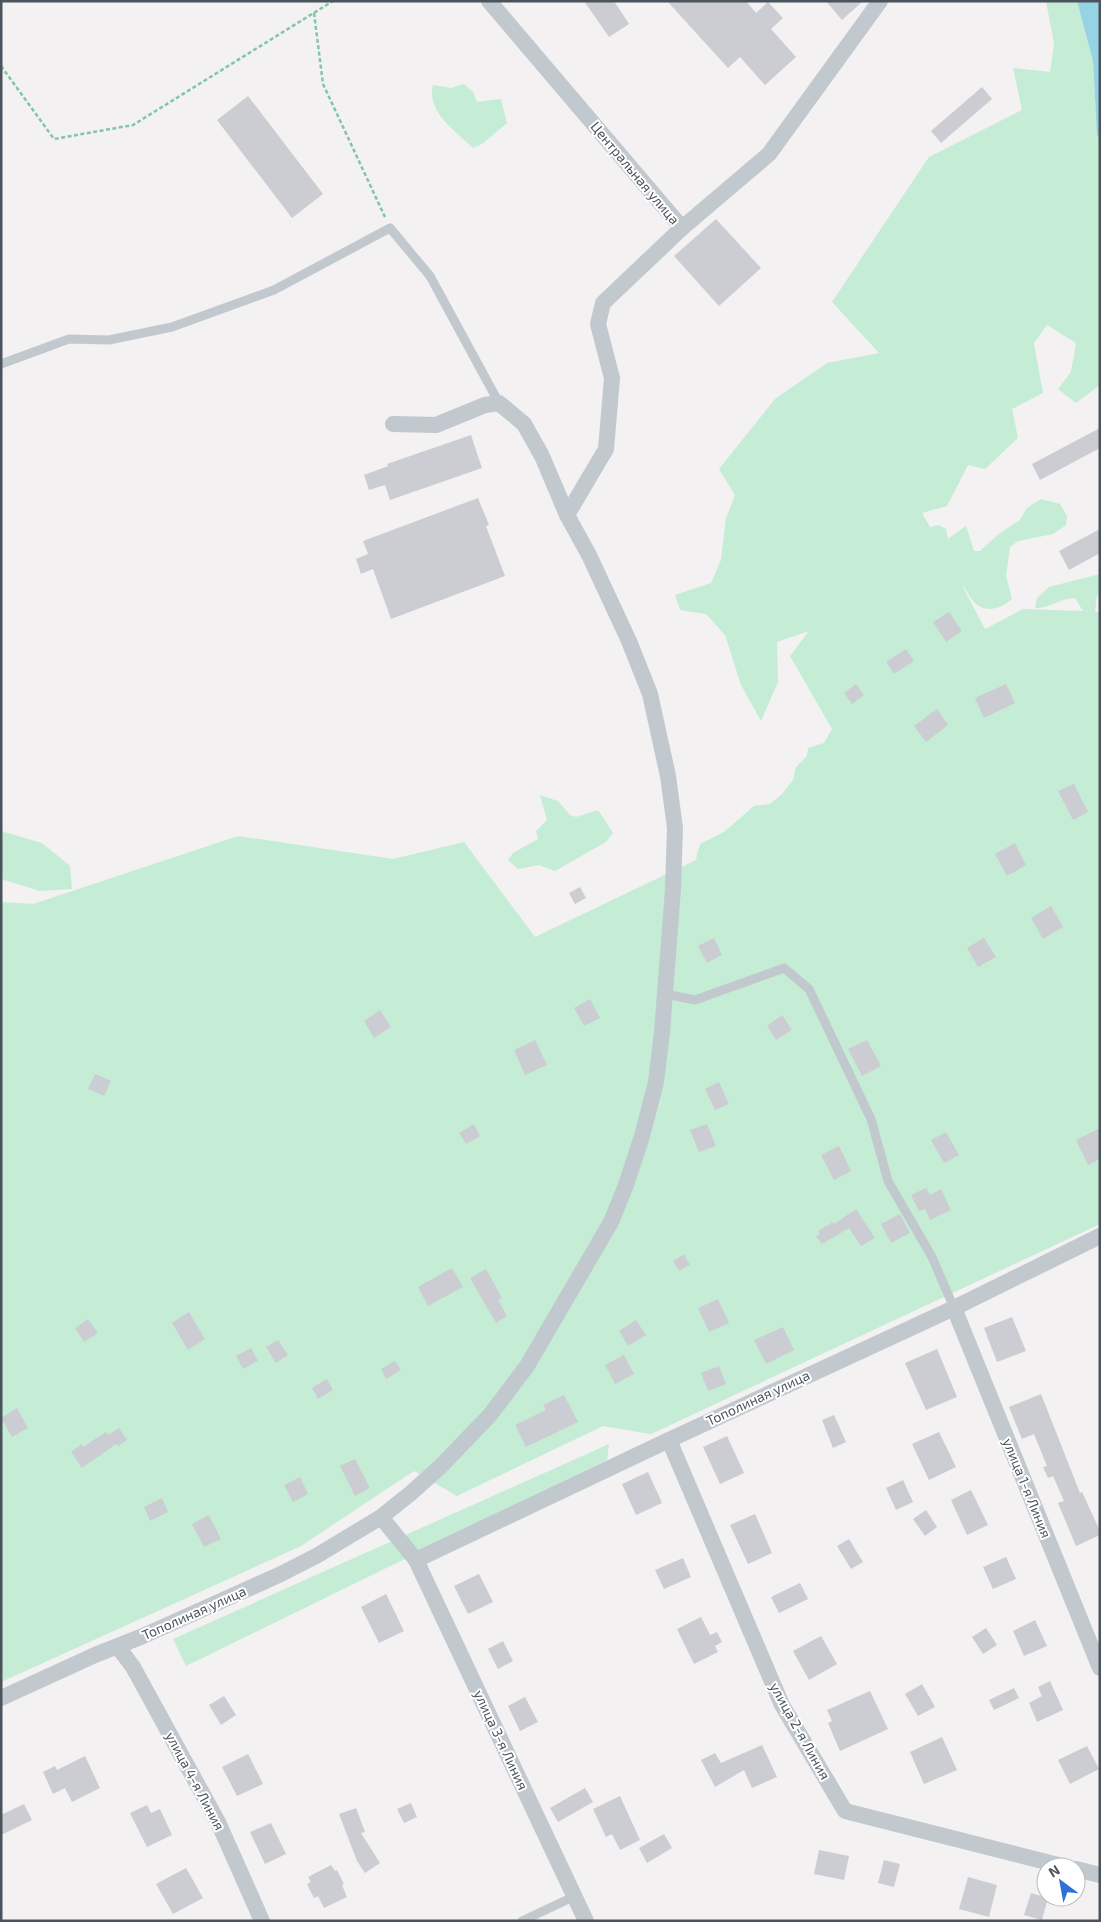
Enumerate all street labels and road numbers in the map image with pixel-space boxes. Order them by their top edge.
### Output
street label: Центральная улица [587,118,683,228]
street label: Тополиная улица [703,1366,812,1429]
street label: улица 1-я Линия [1000,1435,1055,1540]
street label: Тополиная улица [139,1582,249,1643]
street label: улица 2-я Линия [767,1679,834,1782]
street label: улица 3-я Линия [471,1687,532,1792]
street label: улица 4-я Линия [162,1729,229,1833]

